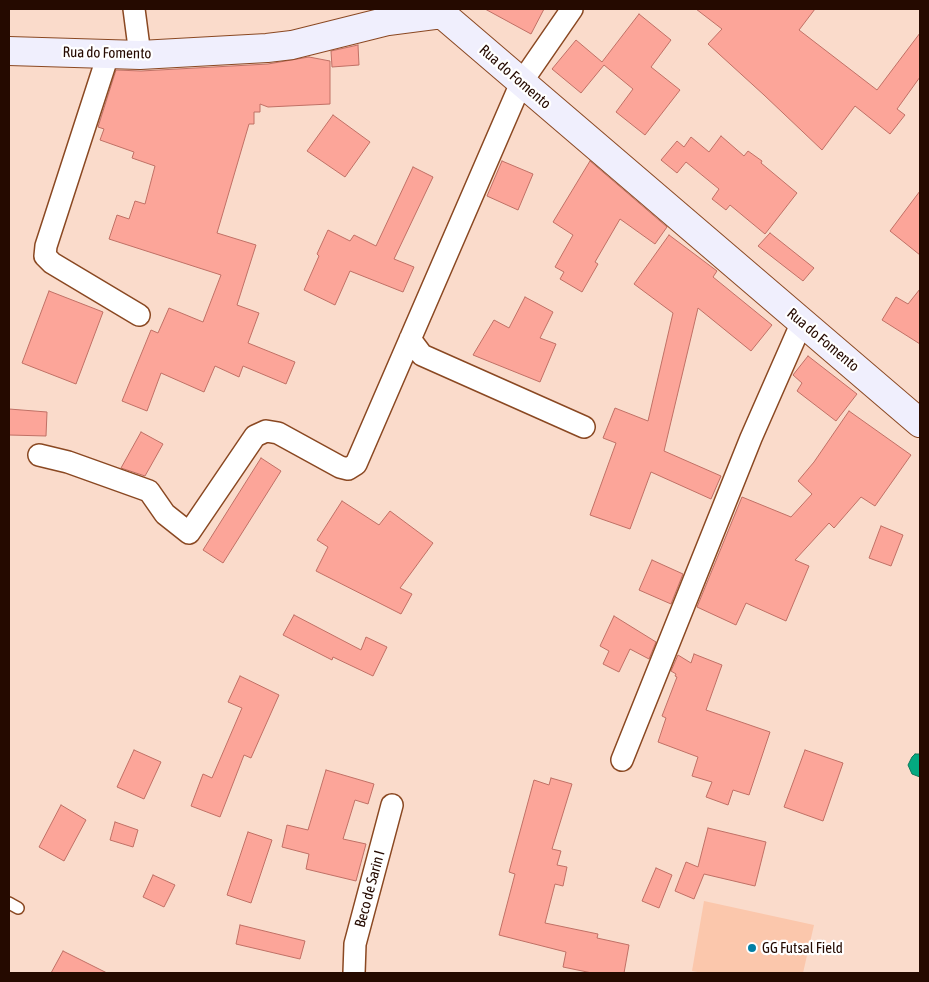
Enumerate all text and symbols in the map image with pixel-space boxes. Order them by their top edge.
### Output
street label: Rua do Fomento [476,41,554,113]
street label: Rua do Fomento [62,43,152,63]
street label: Rua do Fomento [783,305,863,375]
street label: Beco de Sarin I [351,849,389,929]
place label: GG Futsal Field [762,939,843,957]
marker: GG Futsal Field [746,942,758,954]

